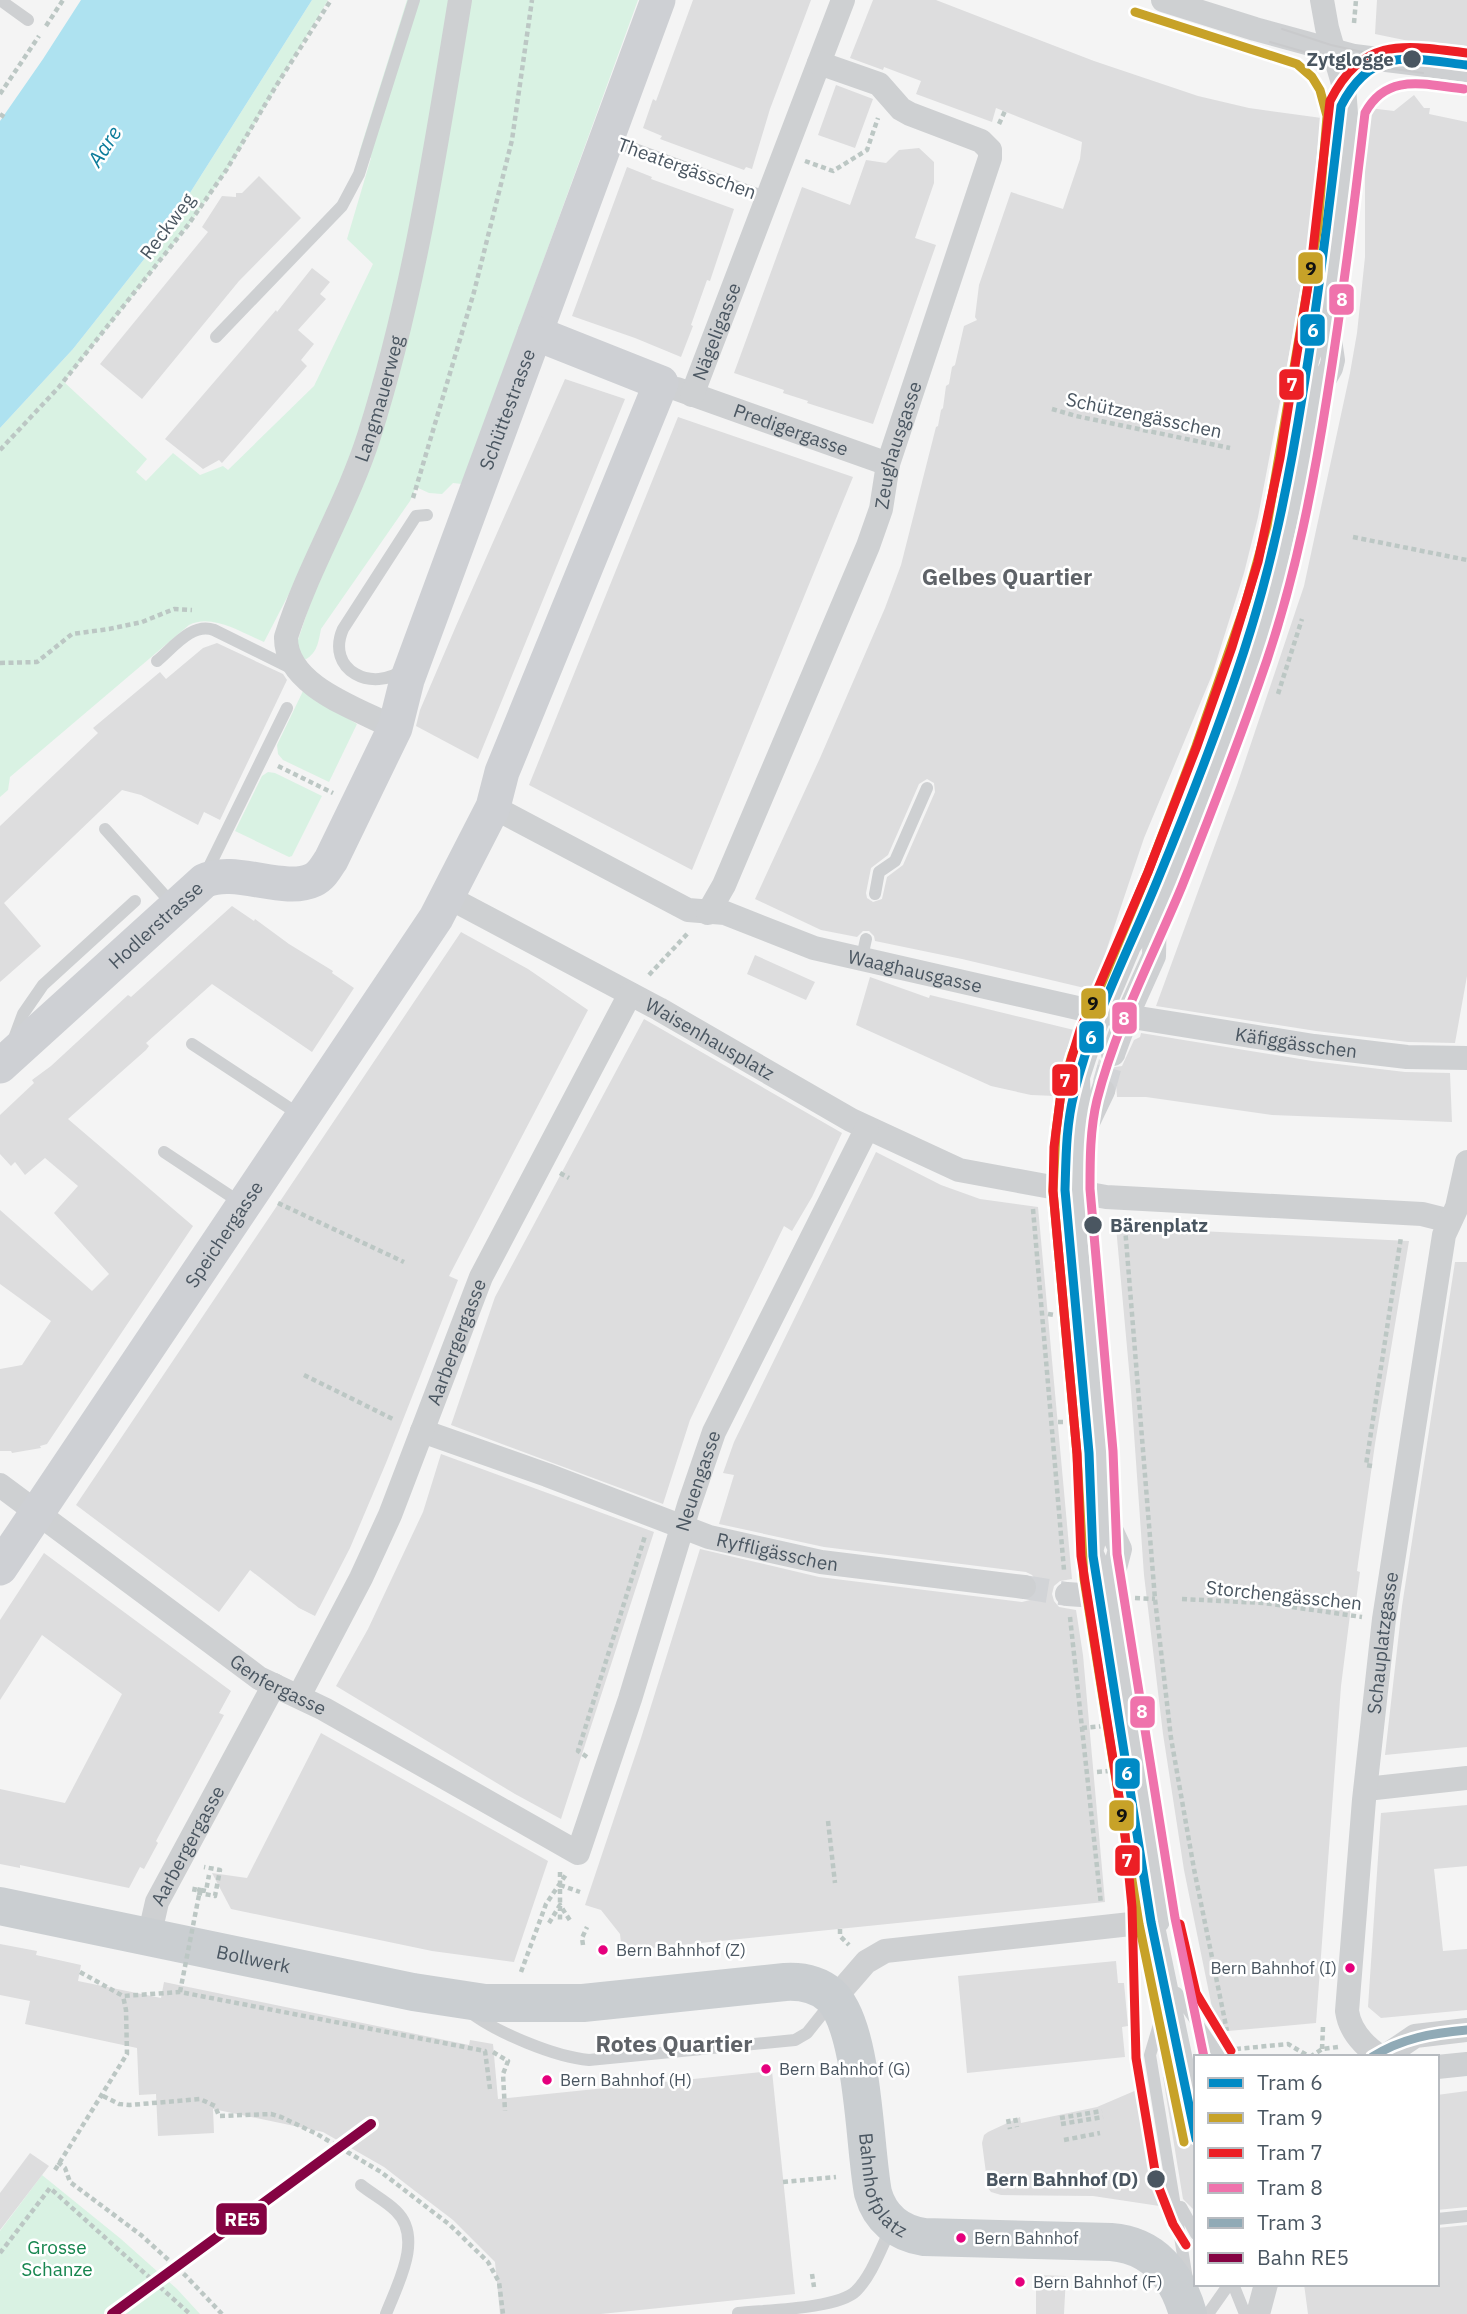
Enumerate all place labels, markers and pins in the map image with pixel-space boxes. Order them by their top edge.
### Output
place label: Zytglogge [1307,47,1394,71]
marker: Zytglogge [1401,48,1423,70]
place label: Bärenplatz [1110,1213,1208,1237]
marker: Bärenplatz [1082,1214,1104,1236]
place label: Bern Bahnhof (Z) [616,1939,746,1961]
marker: Bern Bahnhof (Z) [596,1943,610,1957]
place label: Bern Bahnhof (I) [1210,1957,1337,1979]
marker: Bern Bahnhof (I) [1343,1961,1357,1975]
place label: Bern Bahnhof (G) [779,2058,911,2080]
marker: Bern Bahnhof (G) [759,2062,773,2076]
place label: Bern Bahnhof (H) [560,2069,692,2091]
marker: Bern Bahnhof (H) [540,2073,554,2087]
place label: Bern Bahnhof (D) [986,2167,1138,2191]
marker: Bern Bahnhof (D) [1145,2168,1167,2190]
place label: Bern Bahnhof [974,2227,1079,2249]
marker: Bern Bahnhof [954,2231,968,2245]
place label: Bern Bahnhof (F) [1033,2271,1163,2293]
marker: Bern Bahnhof (F) [1013,2275,1027,2289]

